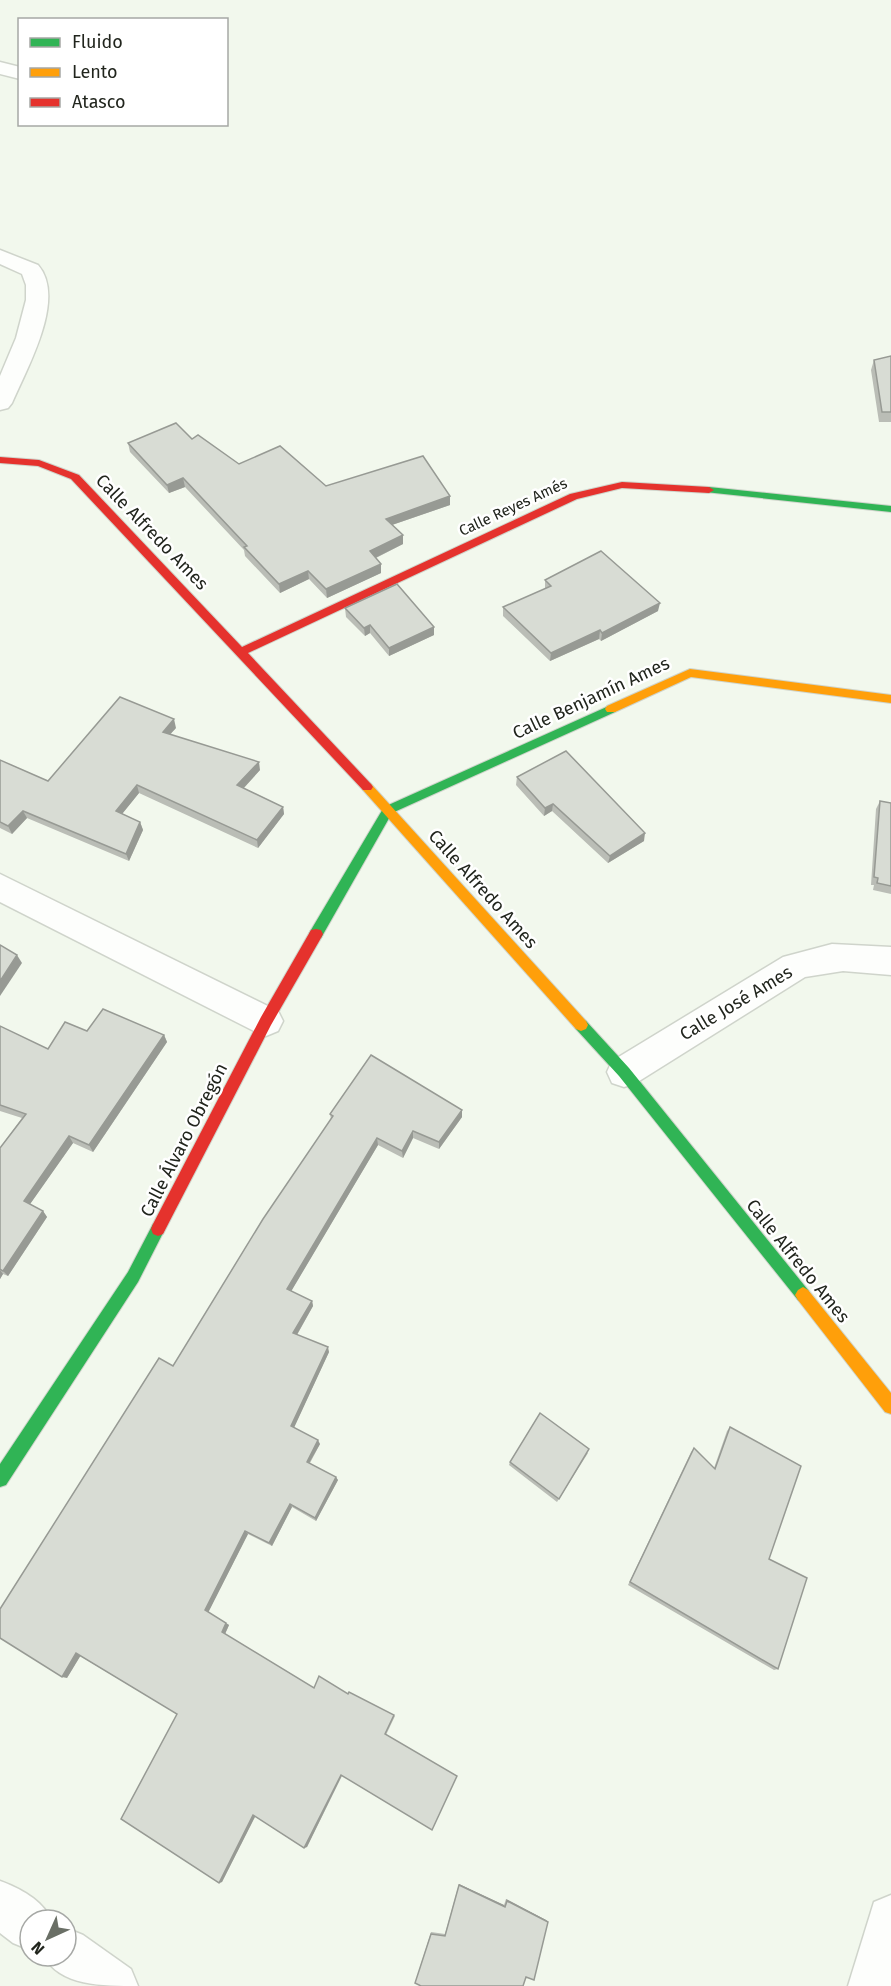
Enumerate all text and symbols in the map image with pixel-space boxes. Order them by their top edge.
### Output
legend [18,18,228,126]
text: Fluido [72,31,123,53]
text: Lento [72,61,118,83]
text: Atasco [72,91,125,113]
street label: Calle Alfredo Ames [91,470,213,594]
street label: Calle Reyes Amés [456,474,570,540]
street label: Calle Benjamín Ames [509,652,673,744]
street label: Calle Alfredo Ames [424,825,542,953]
street label: Calle José Ames [676,961,796,1045]
street label: Calle Álvaro Obregón [135,1059,232,1221]
street label: Calle Alfredo Ames [742,1195,854,1327]
north arrow [18,1908,78,1968]
text: N [27,1938,48,1959]

